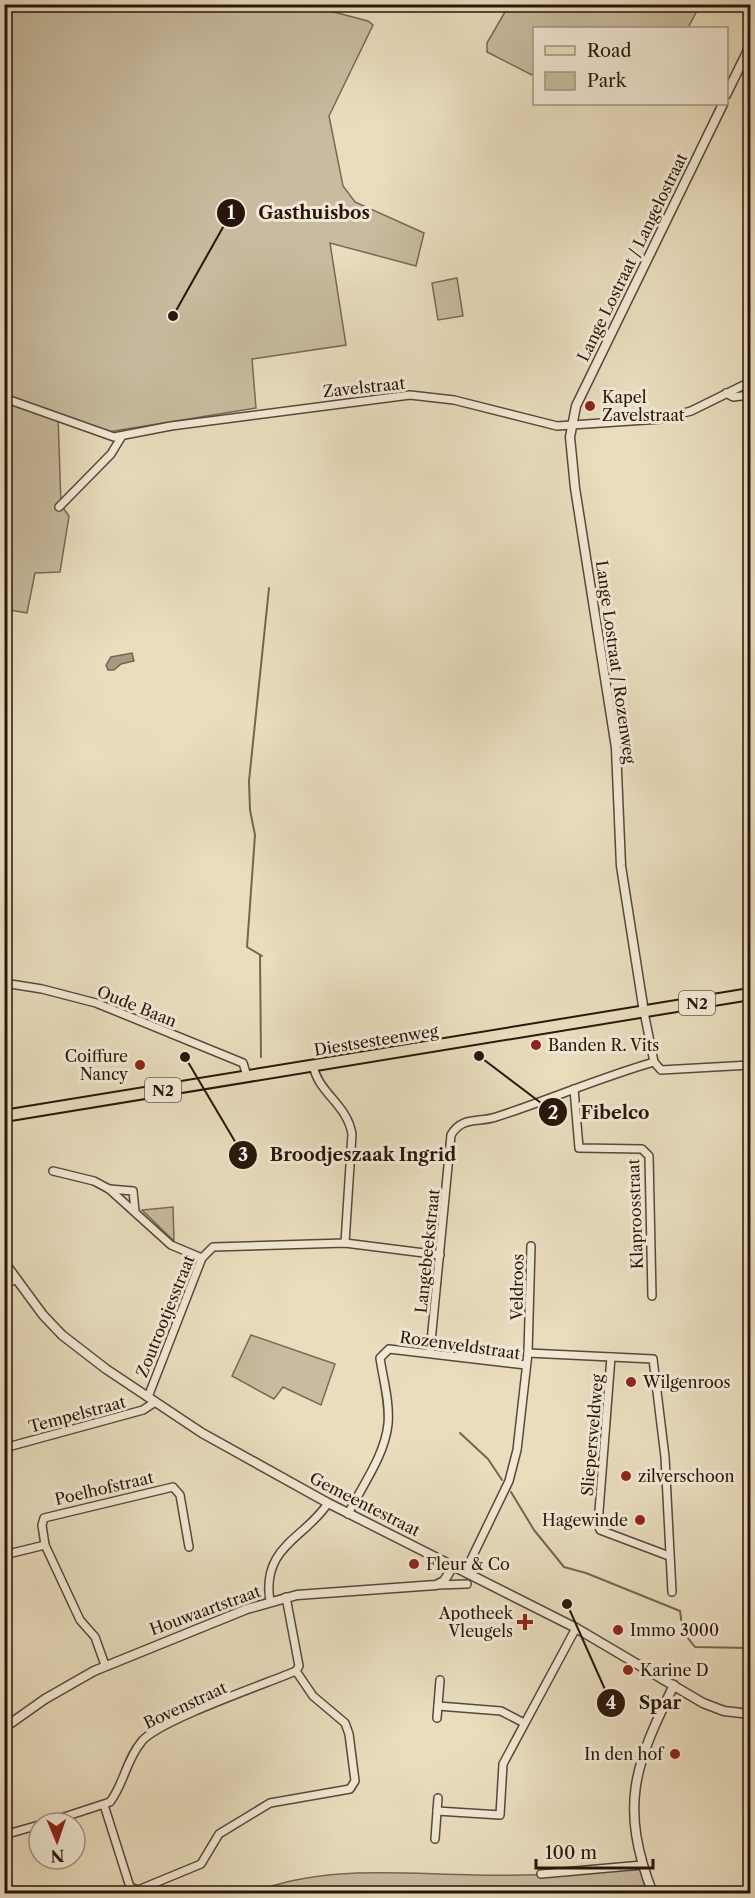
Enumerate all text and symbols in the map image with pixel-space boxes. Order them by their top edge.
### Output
legend [533,27,728,105]
text: Road [587,40,632,62]
text: Park [587,70,628,92]
street label: Lange Lostraat / Langelostraat [573,149,691,364]
callout: Gasthuisbos [216,195,382,231]
text: 1 [227,202,235,224]
text: Gasthuisbos [258,202,370,224]
street label: Zavelstraat [322,373,406,401]
place label: Kapel Zavelstraat [602,387,685,425]
marker: Kapel Zavelstraat [583,399,597,413]
street label: Lange Lostraat / Rozenweg [592,559,640,766]
street label: Oude Baan [94,981,180,1031]
road number: N2 [679,991,715,1015]
street label: Diestsesteenweg [312,1020,440,1060]
place label: Banden R. Vits [548,1035,659,1055]
marker: Banden R. Vits [529,1038,543,1052]
place label: Coiffure Nancy [65,1046,129,1084]
marker: Coiffure Nancy [133,1058,147,1072]
road number: N2 [145,1078,181,1102]
callout: Fibelco [538,1094,661,1130]
text: 2 [548,1102,558,1124]
text: Fibelco [581,1102,649,1124]
callout: Broodjeszaak Ingrid [228,1137,469,1173]
text: 3 [238,1144,248,1166]
text: Broodjeszaak Ingrid [270,1144,456,1166]
street label: Klaproosstraat [623,1158,647,1269]
street label: Langebeekstraat [411,1188,444,1314]
street label: Zoutrootjesstraat [131,1252,199,1380]
street label: Veldroos [506,1253,528,1322]
street label: Rozenveldstraat [398,1327,522,1363]
place label: Wilgenroos [642,1372,731,1392]
street label: Sliepersveldweg [577,1373,607,1497]
marker: Wilgenroos [624,1375,638,1389]
street label: Tempelstraat [26,1391,128,1437]
place label: zilverschoon [638,1466,735,1486]
street label: Poelhofstraat [53,1467,156,1509]
street label: Gemeentestraat [307,1468,424,1541]
marker: zilverschoon [619,1469,633,1483]
place label: Hagewinde [542,1510,628,1530]
marker: Hagewinde [633,1513,647,1527]
place label: Fleur & Co [426,1554,510,1574]
marker: Fleur & Co [407,1557,421,1571]
street label: Houwaartstraat [147,1581,264,1639]
place label: Apotheek Vleugels [438,1603,514,1641]
marker: Apotheek Vleugels [518,1615,532,1629]
place label: Immo 3000 [630,1620,719,1640]
marker: Immo 3000 [611,1623,625,1637]
place label: Karine D [640,1660,709,1680]
marker: Karine D [621,1663,635,1677]
street label: Bovenstraat [140,1677,230,1733]
callout: Spar [596,1685,693,1721]
text: 4 [606,1692,616,1714]
text: Spar [639,1692,682,1714]
place label: In den hof [584,1744,665,1764]
marker: In den hof [668,1747,682,1761]
north arrow [27,1811,87,1871]
scale bar [536,1832,653,1870]
text: 100 m [545,1842,597,1864]
text: N [50,1846,65,1866]

